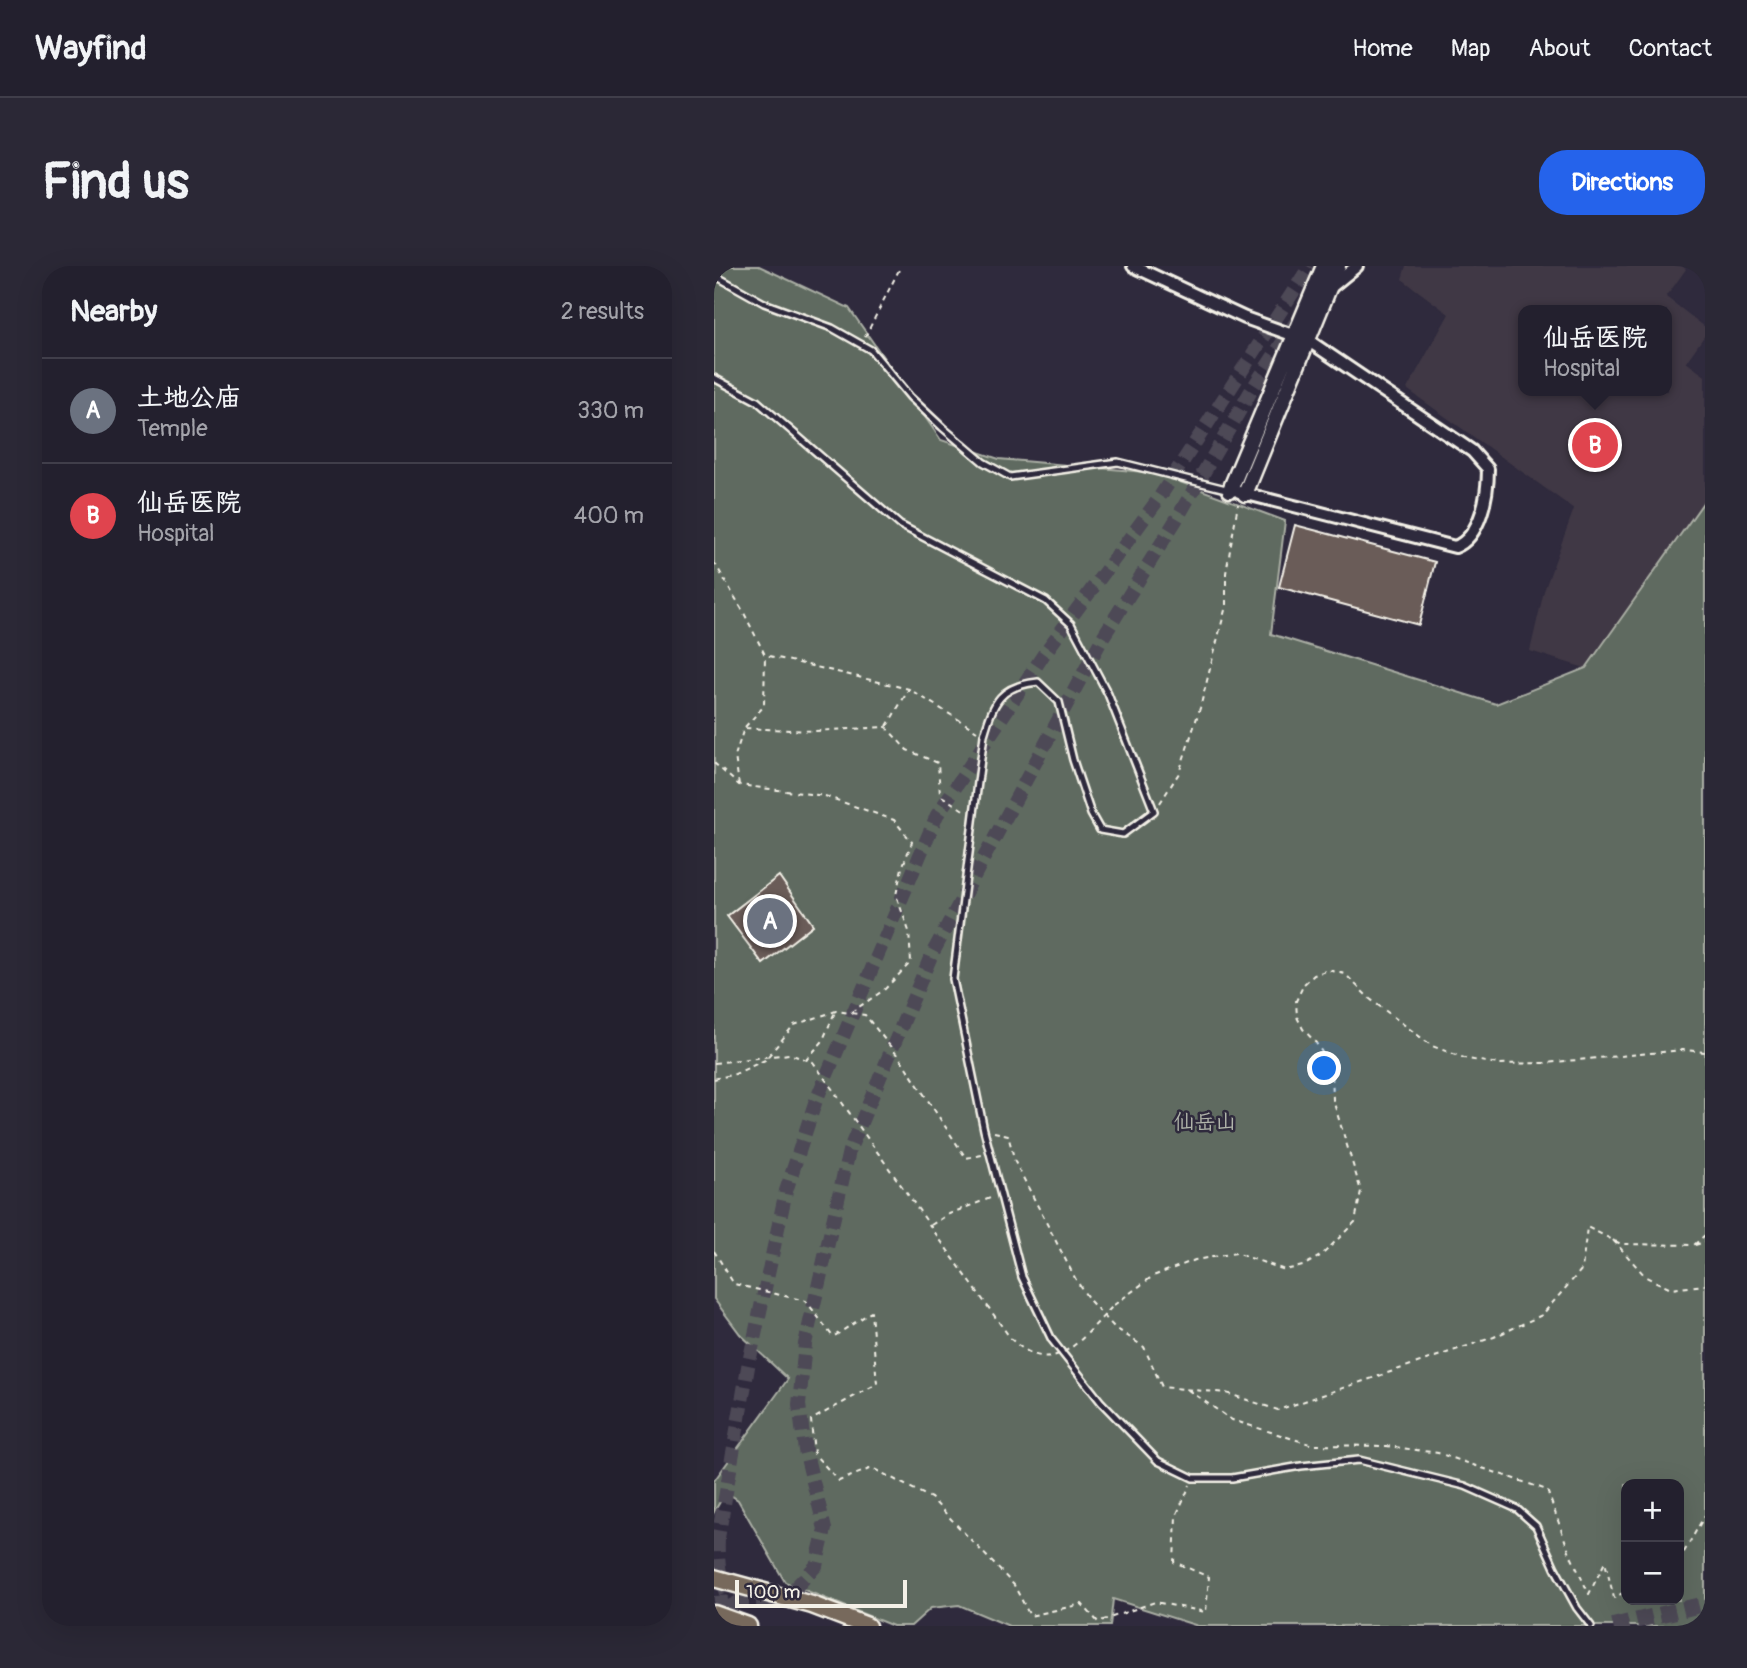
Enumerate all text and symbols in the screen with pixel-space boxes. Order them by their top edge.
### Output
text: Wayfind [35,28,147,69]
text: Home [1352,34,1413,63]
text: Map [1451,34,1491,63]
text: About [1529,34,1591,63]
text: Contact [1629,34,1712,63]
button: Directions [1539,150,1705,215]
text: Find us [42,152,189,213]
text: Nearby [70,293,157,330]
text: 2 results [561,297,644,326]
popup [1518,305,1672,396]
text: 仙岳医院 [1543,322,1647,354]
text: Hospital [1543,354,1621,383]
text: 土地公庙 [137,382,241,414]
text: A [86,396,100,425]
text: 330 m [577,396,644,425]
text: Temple [137,414,208,443]
pin: B [1572,419,1618,471]
text: 仙岳医院 [137,487,241,519]
text: B [86,501,100,530]
text: 400 m [574,501,644,530]
text: Hospital [137,519,215,548]
pin: A [747,895,793,947]
your location [1307,1051,1341,1085]
park label: 仙岳山 [1174,1109,1237,1136]
map controls [1621,1479,1684,1605]
button: + [1621,1479,1684,1542]
button: − [1621,1542,1684,1605]
scale bar [735,1577,906,1609]
text: 100 m [746,1580,800,1604]

